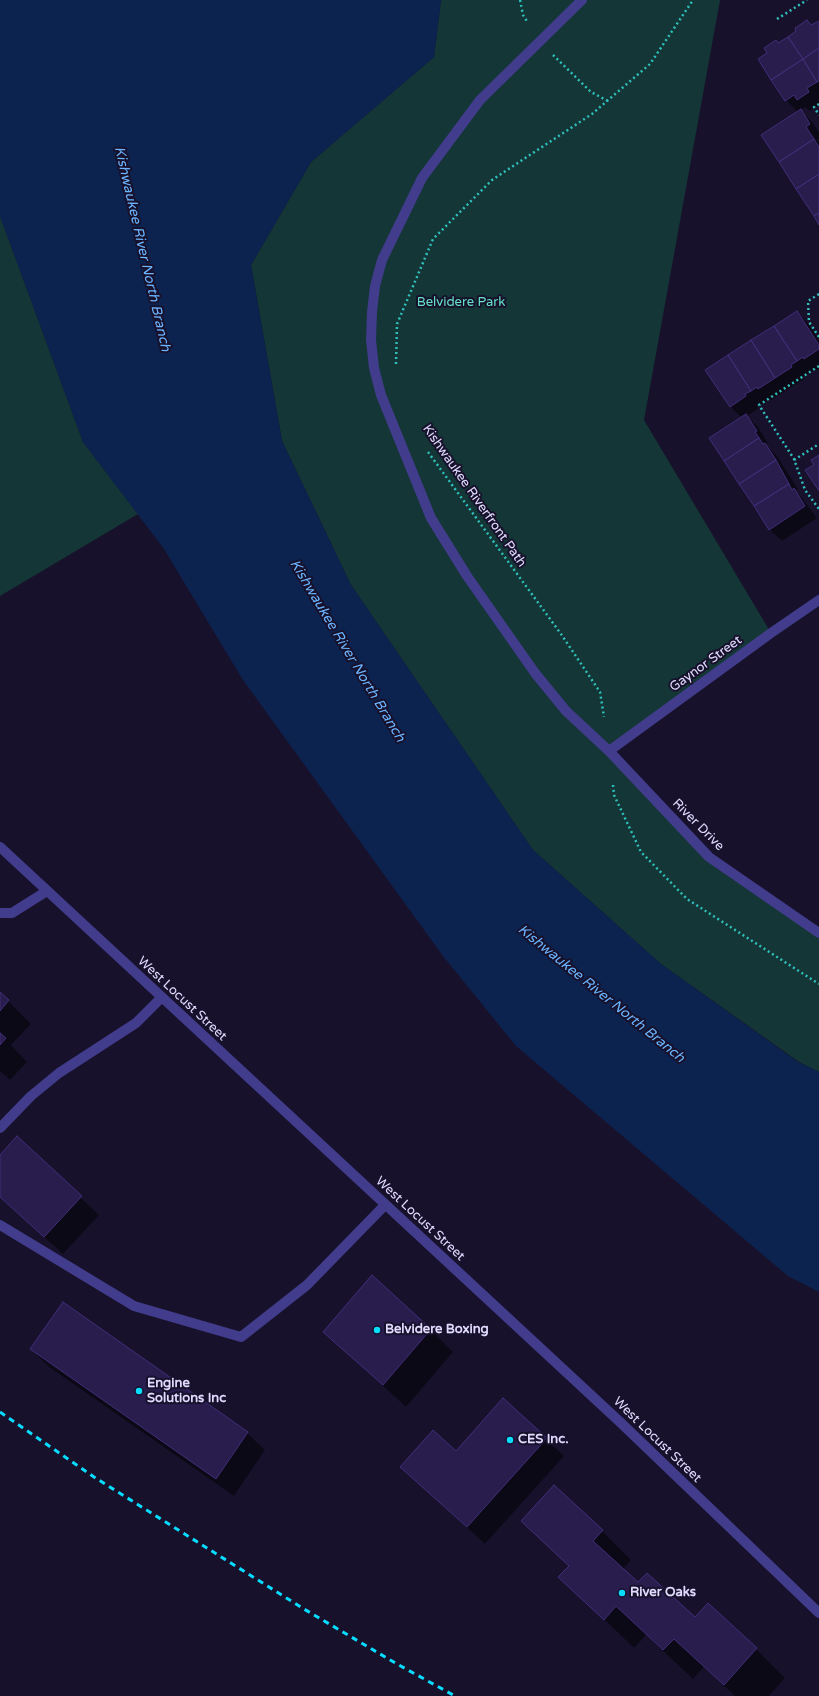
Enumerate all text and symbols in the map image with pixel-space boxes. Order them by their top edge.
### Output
water label: Kishwaukee River North Branch [110,145,174,353]
park label: Belvidere Park [417,295,505,311]
street label: Kishwaukee Riverfront Path [419,422,529,570]
water label: Kishwaukee River North Branch [286,557,408,745]
street label: Gaynor Street [667,633,745,695]
street label: River Drive [669,796,727,854]
water label: Kishwaukee River North Branch [514,921,688,1067]
street label: West Locust Street [134,954,230,1044]
street label: West Locust Street [372,1174,468,1264]
place label: Belvidere Boxing [385,1322,489,1338]
marker: Belvidere Boxing [372,1325,382,1335]
place label: Engine Solutions Inc [147,1376,226,1407]
marker: Engine Solutions Inc [134,1386,144,1396]
street label: West Locust Street [610,1394,704,1486]
place label: CES Inc. [518,1432,569,1448]
marker: CES Inc. [505,1435,515,1445]
place label: River Oaks [630,1585,696,1601]
marker: River Oaks [617,1588,627,1598]

